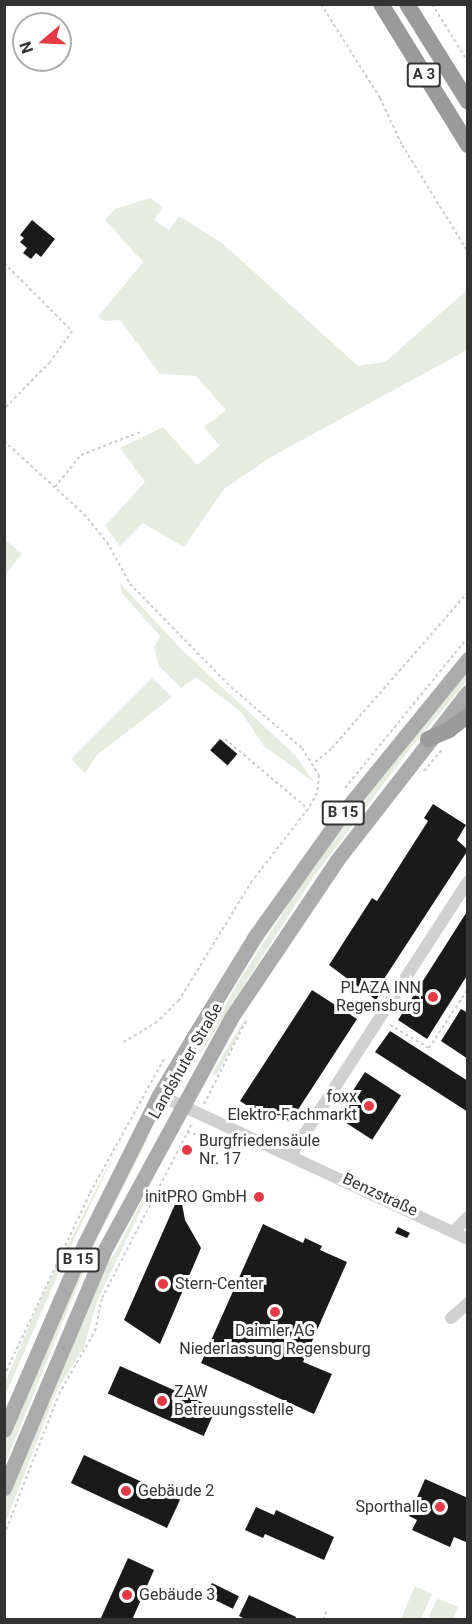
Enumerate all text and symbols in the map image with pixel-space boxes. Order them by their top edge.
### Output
north arrow [12,12,72,72]
text: N [16,39,37,56]
road number: A 3 [406,63,442,87]
road number: B 15 [320,801,366,825]
place label: PLAZA INN Regensburg [336,978,421,1016]
marker: PLAZA INN Regensburg [426,990,440,1004]
street label: Landshuter Straße [145,1000,227,1122]
place label: foxx Elektro-Fachmarkt [227,1087,357,1125]
marker: foxx Elektro-Fachmarkt [362,1099,376,1113]
place label: Burgfriedensäule Nr. 17 [199,1131,320,1169]
marker: Burgfriedensäule Nr. 17 [180,1143,194,1157]
street label: Benzstraße [339,1169,421,1221]
place label: initPRO GmbH [145,1187,247,1207]
marker: initPRO GmbH [252,1190,266,1204]
road number: B 15 [56,1248,100,1272]
place label: Stern-Center [175,1274,264,1294]
marker: Stern-Center [156,1277,170,1291]
marker: Daimler AG Niederlassung Regensburg [268,1305,282,1319]
place label: Daimler AG Niederlassung Regensburg [179,1321,371,1359]
place label: ZAW Betreuungsstelle [174,1382,293,1420]
marker: ZAW Betreuungsstelle [155,1394,169,1408]
place label: Gebäude 2 [138,1481,214,1501]
marker: Gebäude 2 [119,1484,133,1498]
place label: Sporthalle [356,1497,428,1517]
marker: Sporthalle [433,1500,447,1514]
place label: Gebäude 3 [139,1585,215,1605]
marker: Gebäude 3 [120,1588,134,1602]

